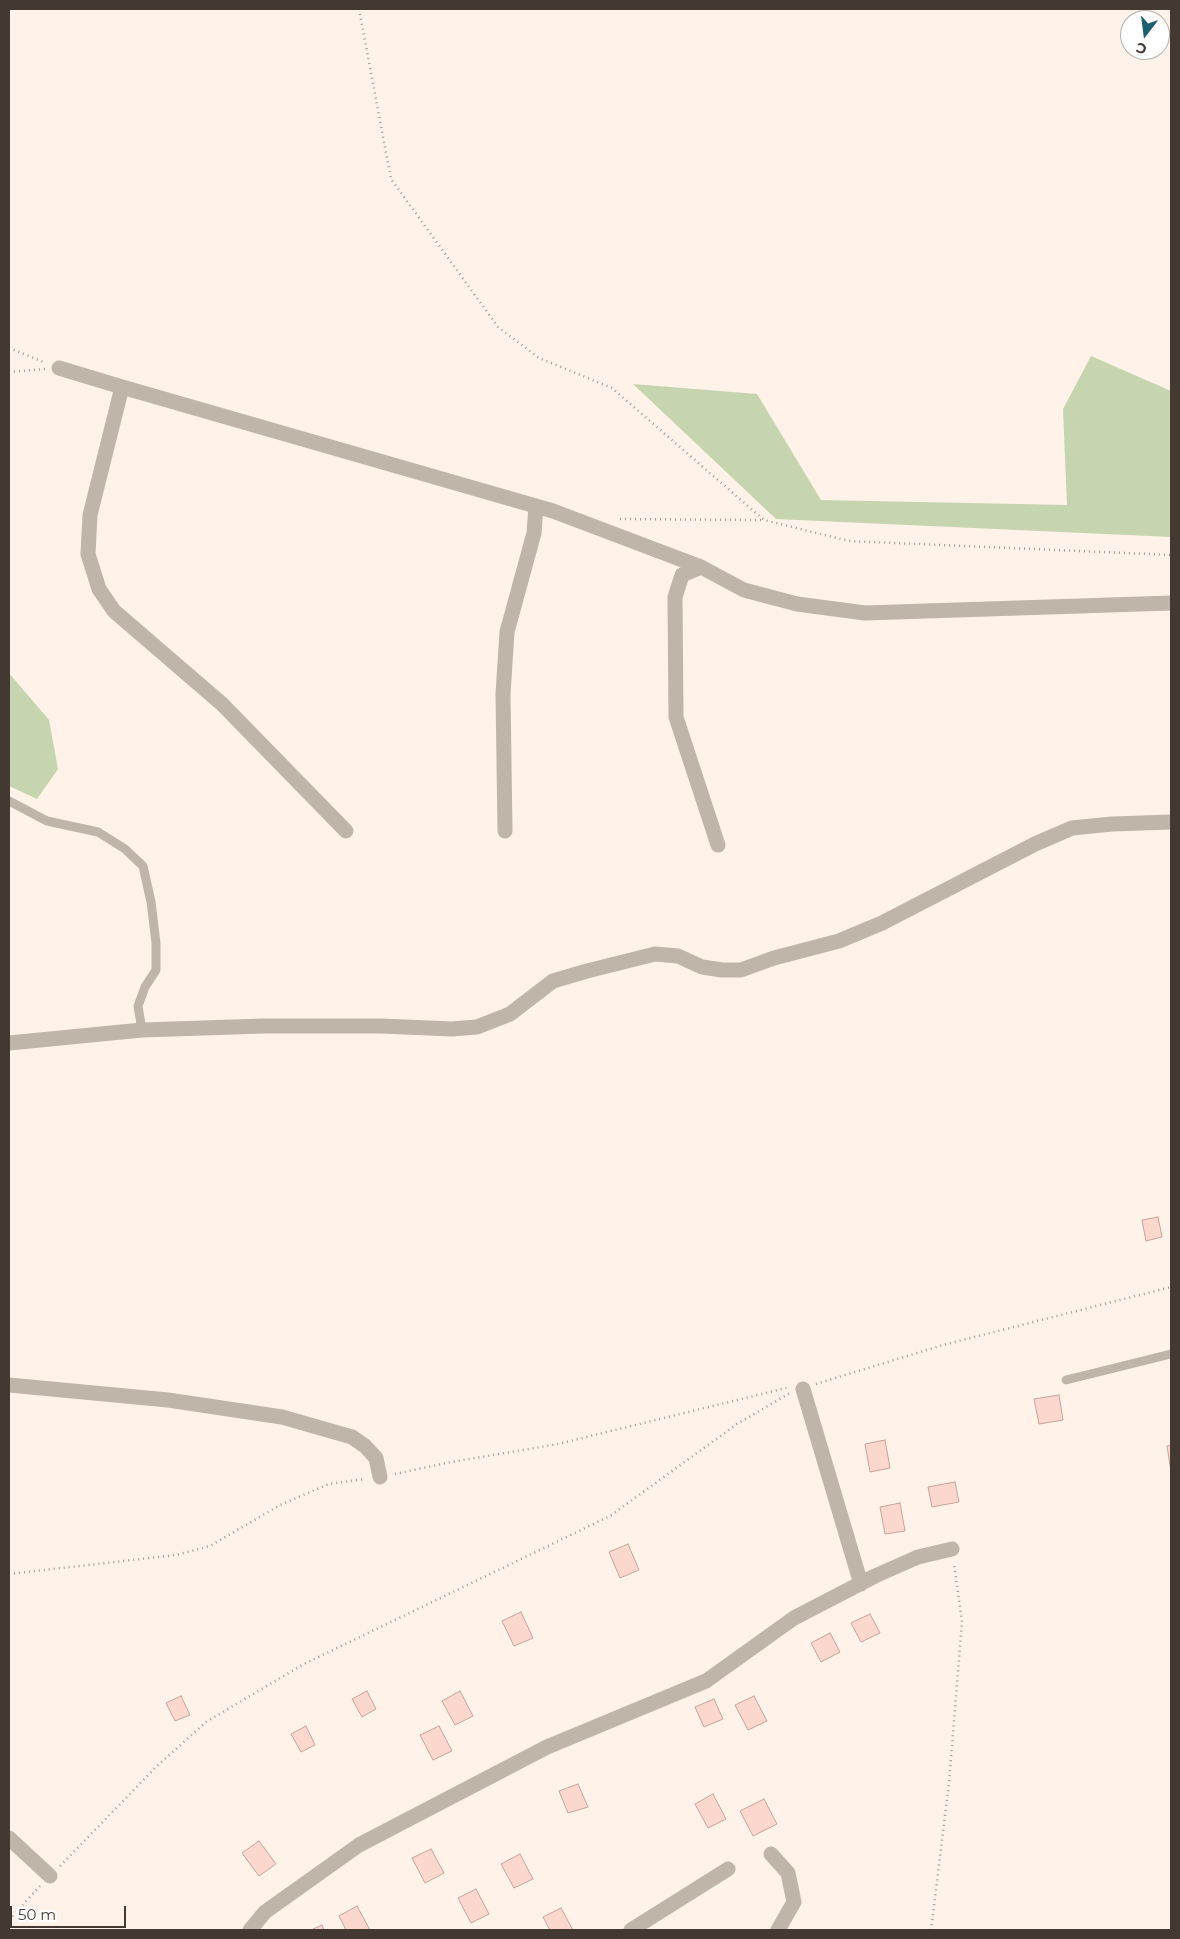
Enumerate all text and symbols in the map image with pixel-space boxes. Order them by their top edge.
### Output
north arrow [1120,10,1170,60]
text: С [1134,39,1149,59]
scale bar [12,1896,129,1928]
text: 50 m [18,1905,56,1924]

